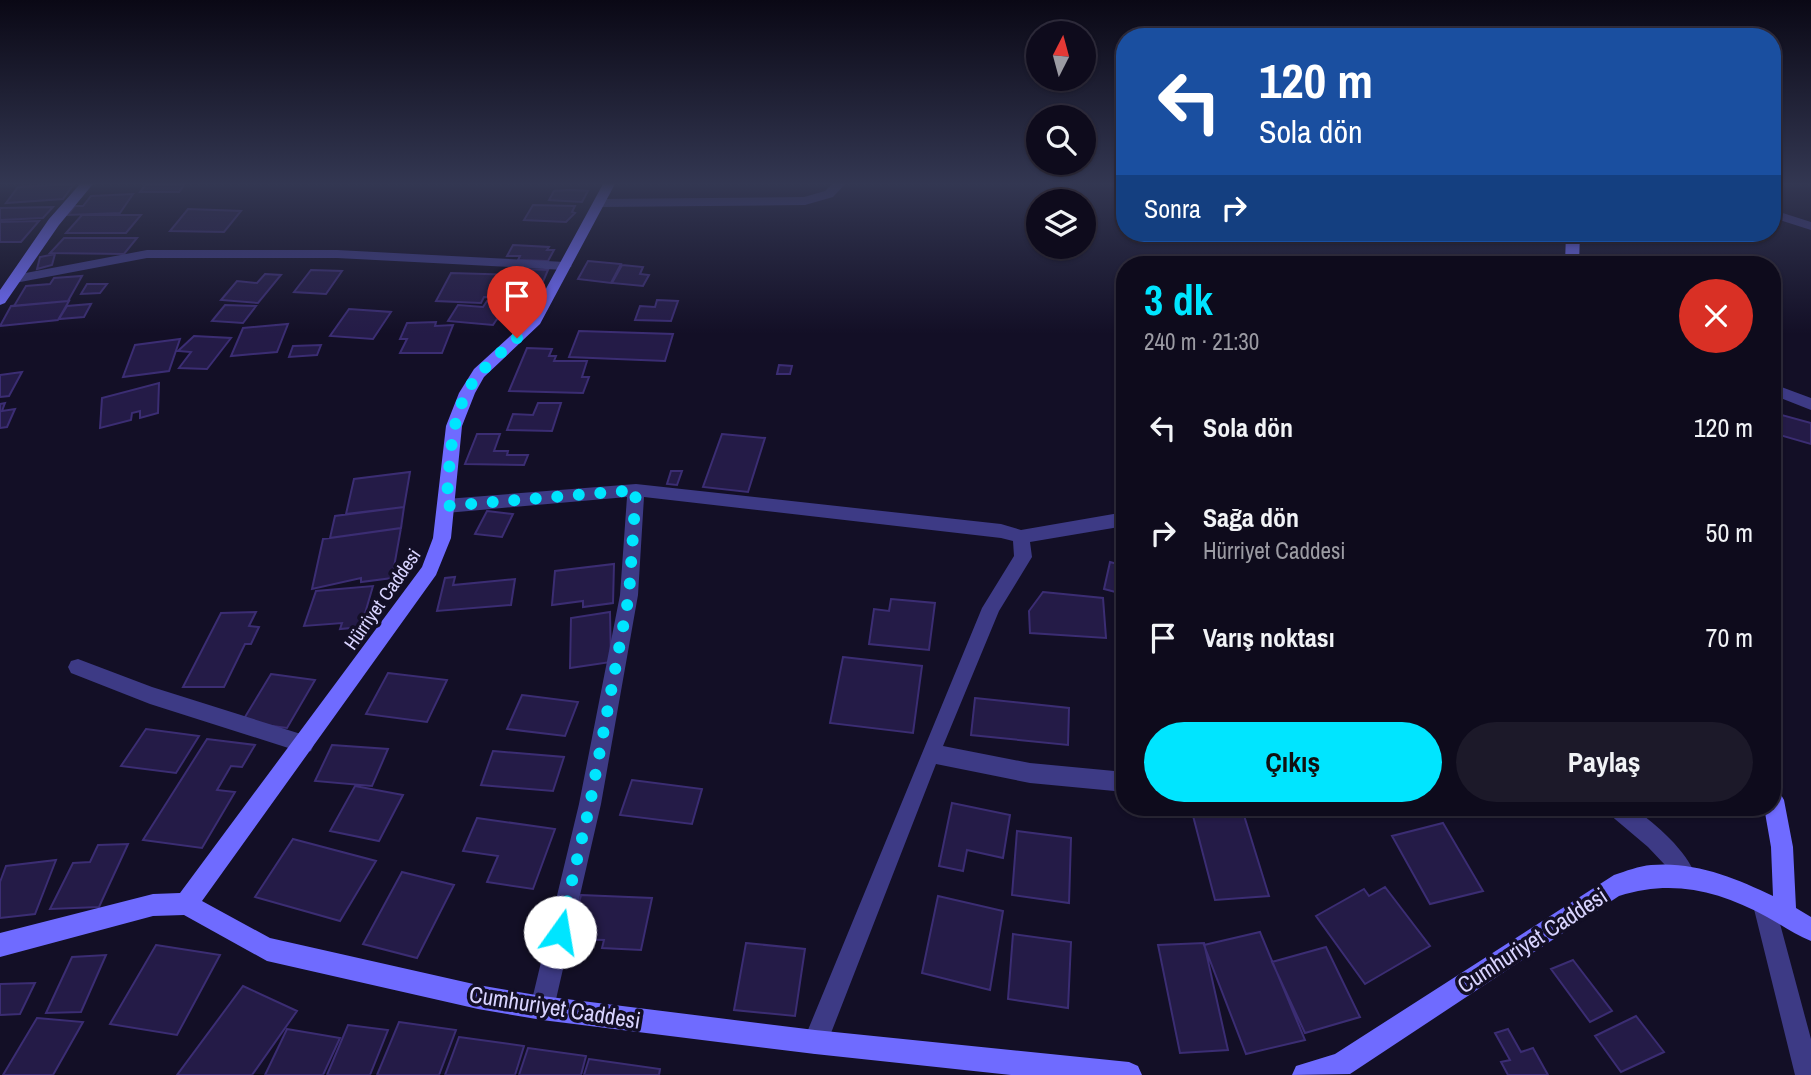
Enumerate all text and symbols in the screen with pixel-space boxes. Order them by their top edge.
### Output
north arrow [1026,21,1096,91]
map controls [1026,21,1096,259]
text: 120 m [1259,47,1373,113]
icon: left [1144,56,1235,147]
button: search [1026,105,1096,175]
text: Sola dön [1259,110,1363,153]
button: layers [1026,189,1096,259]
icon: right [1215,189,1253,227]
text: Sonra [1144,191,1201,226]
pin [487,266,547,338]
text: 3 dk [1144,272,1213,328]
icon: arrive [498,277,536,315]
button: close [1679,279,1753,353]
text: 240 m · 21:30 [1144,326,1259,357]
icon: left [1144,409,1182,447]
text: Sola dön [1203,410,1293,445]
text: 120 m [1694,410,1753,445]
text: Sağa dön [1203,500,1299,535]
icon: right [1144,514,1182,552]
text: 50 m [1706,515,1753,550]
text: Hürriyet Caddesi [1203,535,1346,566]
street label: Hürriyet Caddesi [338,543,426,655]
icon: arrive [1144,619,1182,657]
text: Varış noktası [1203,620,1335,655]
text: 70 m [1706,620,1753,655]
button: Çıkış [1144,722,1442,802]
button: Paylaş [1456,722,1753,802]
street label: Cumhuriyet Caddesi [1451,880,1613,1000]
position arrow [523,895,597,969]
street label: Cumhuriyet Caddesi [467,978,643,1036]

